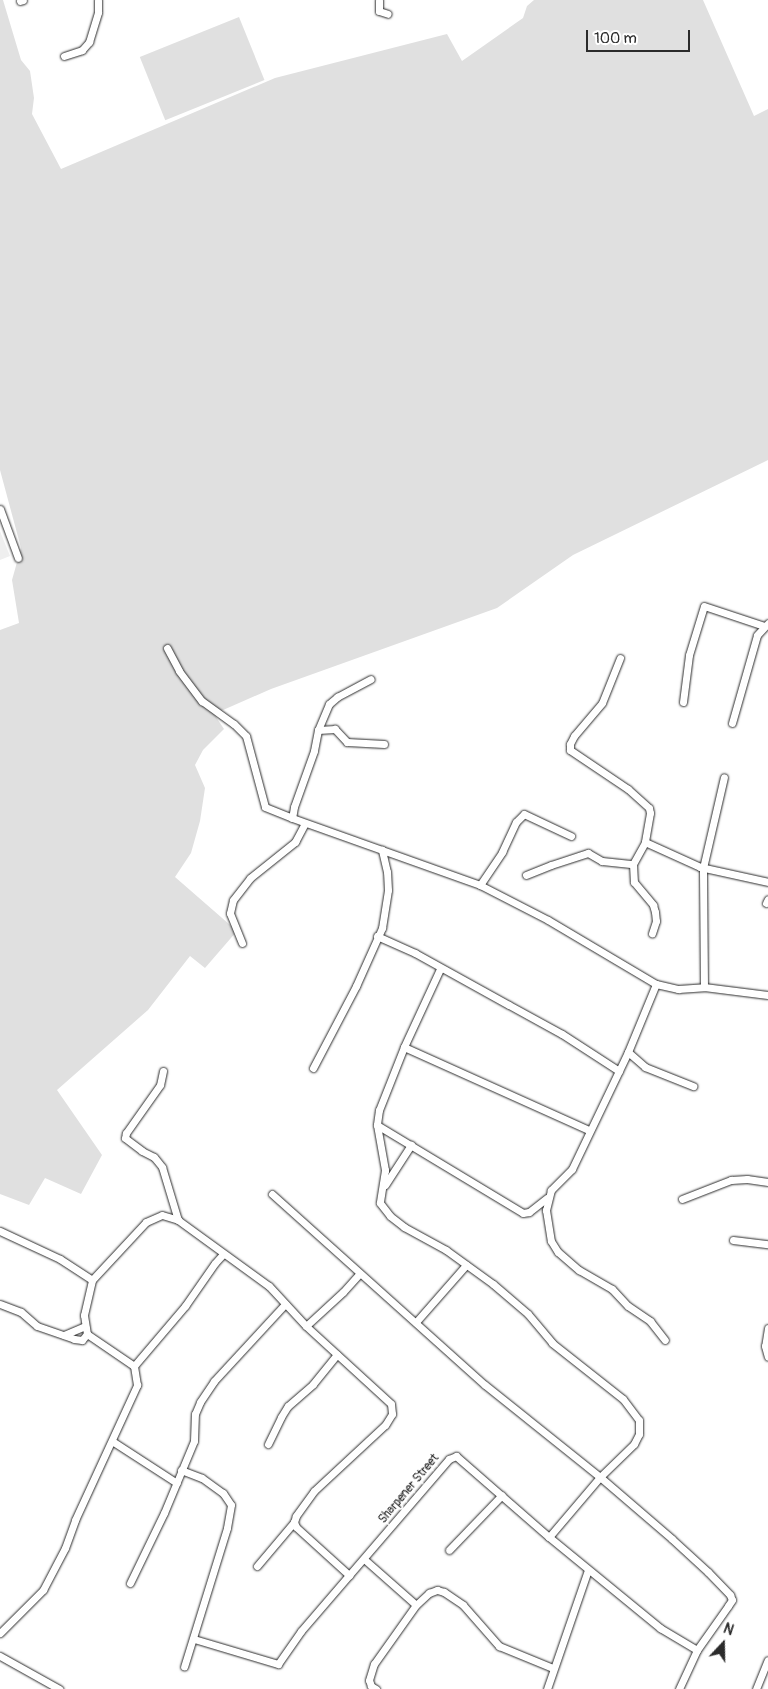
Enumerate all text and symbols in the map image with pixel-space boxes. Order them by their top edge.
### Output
scale bar [588,20,692,52]
text: 100 m [594,29,637,48]
street label: Sharpener Street [376,1451,442,1527]
north arrow [698,1619,748,1669]
text: N [721,1620,736,1639]

